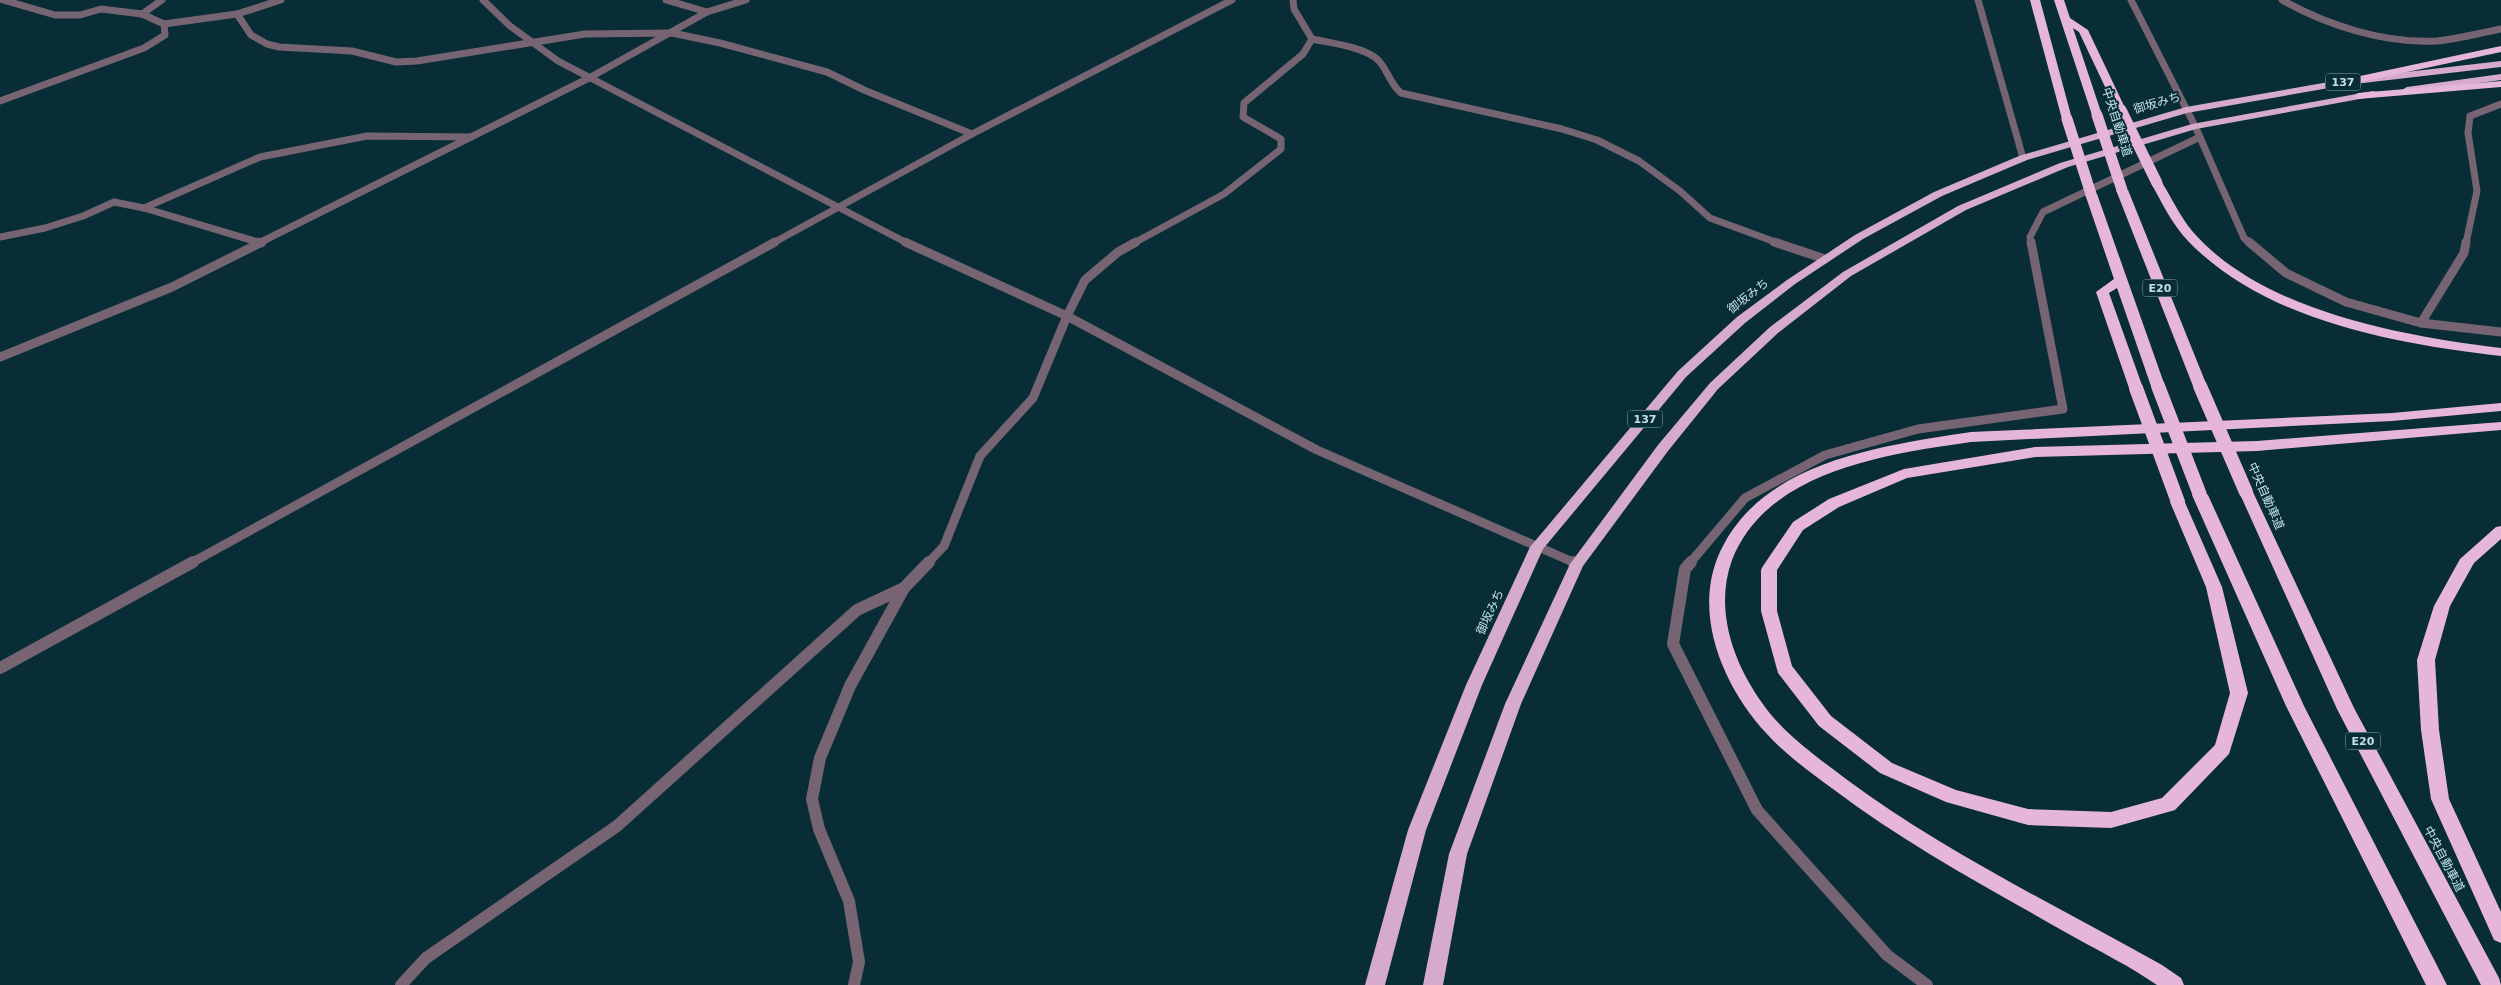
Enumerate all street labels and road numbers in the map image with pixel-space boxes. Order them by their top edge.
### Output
road number: 137 [2326,74,2360,90]
street label: 中央自動車道 [2099,86,2135,158]
street label: 御坂みち [2132,90,2182,116]
street label: 御坂みち [1725,276,1771,316]
road number: E20 [2142,280,2178,296]
road number: 137 [1628,410,1662,428]
street label: 中央自動車道 [2245,460,2287,532]
street label: 御坂みち [1474,587,1506,637]
road number: E20 [2346,732,2380,749]
street label: 中央自動車道 [2421,824,2467,894]

